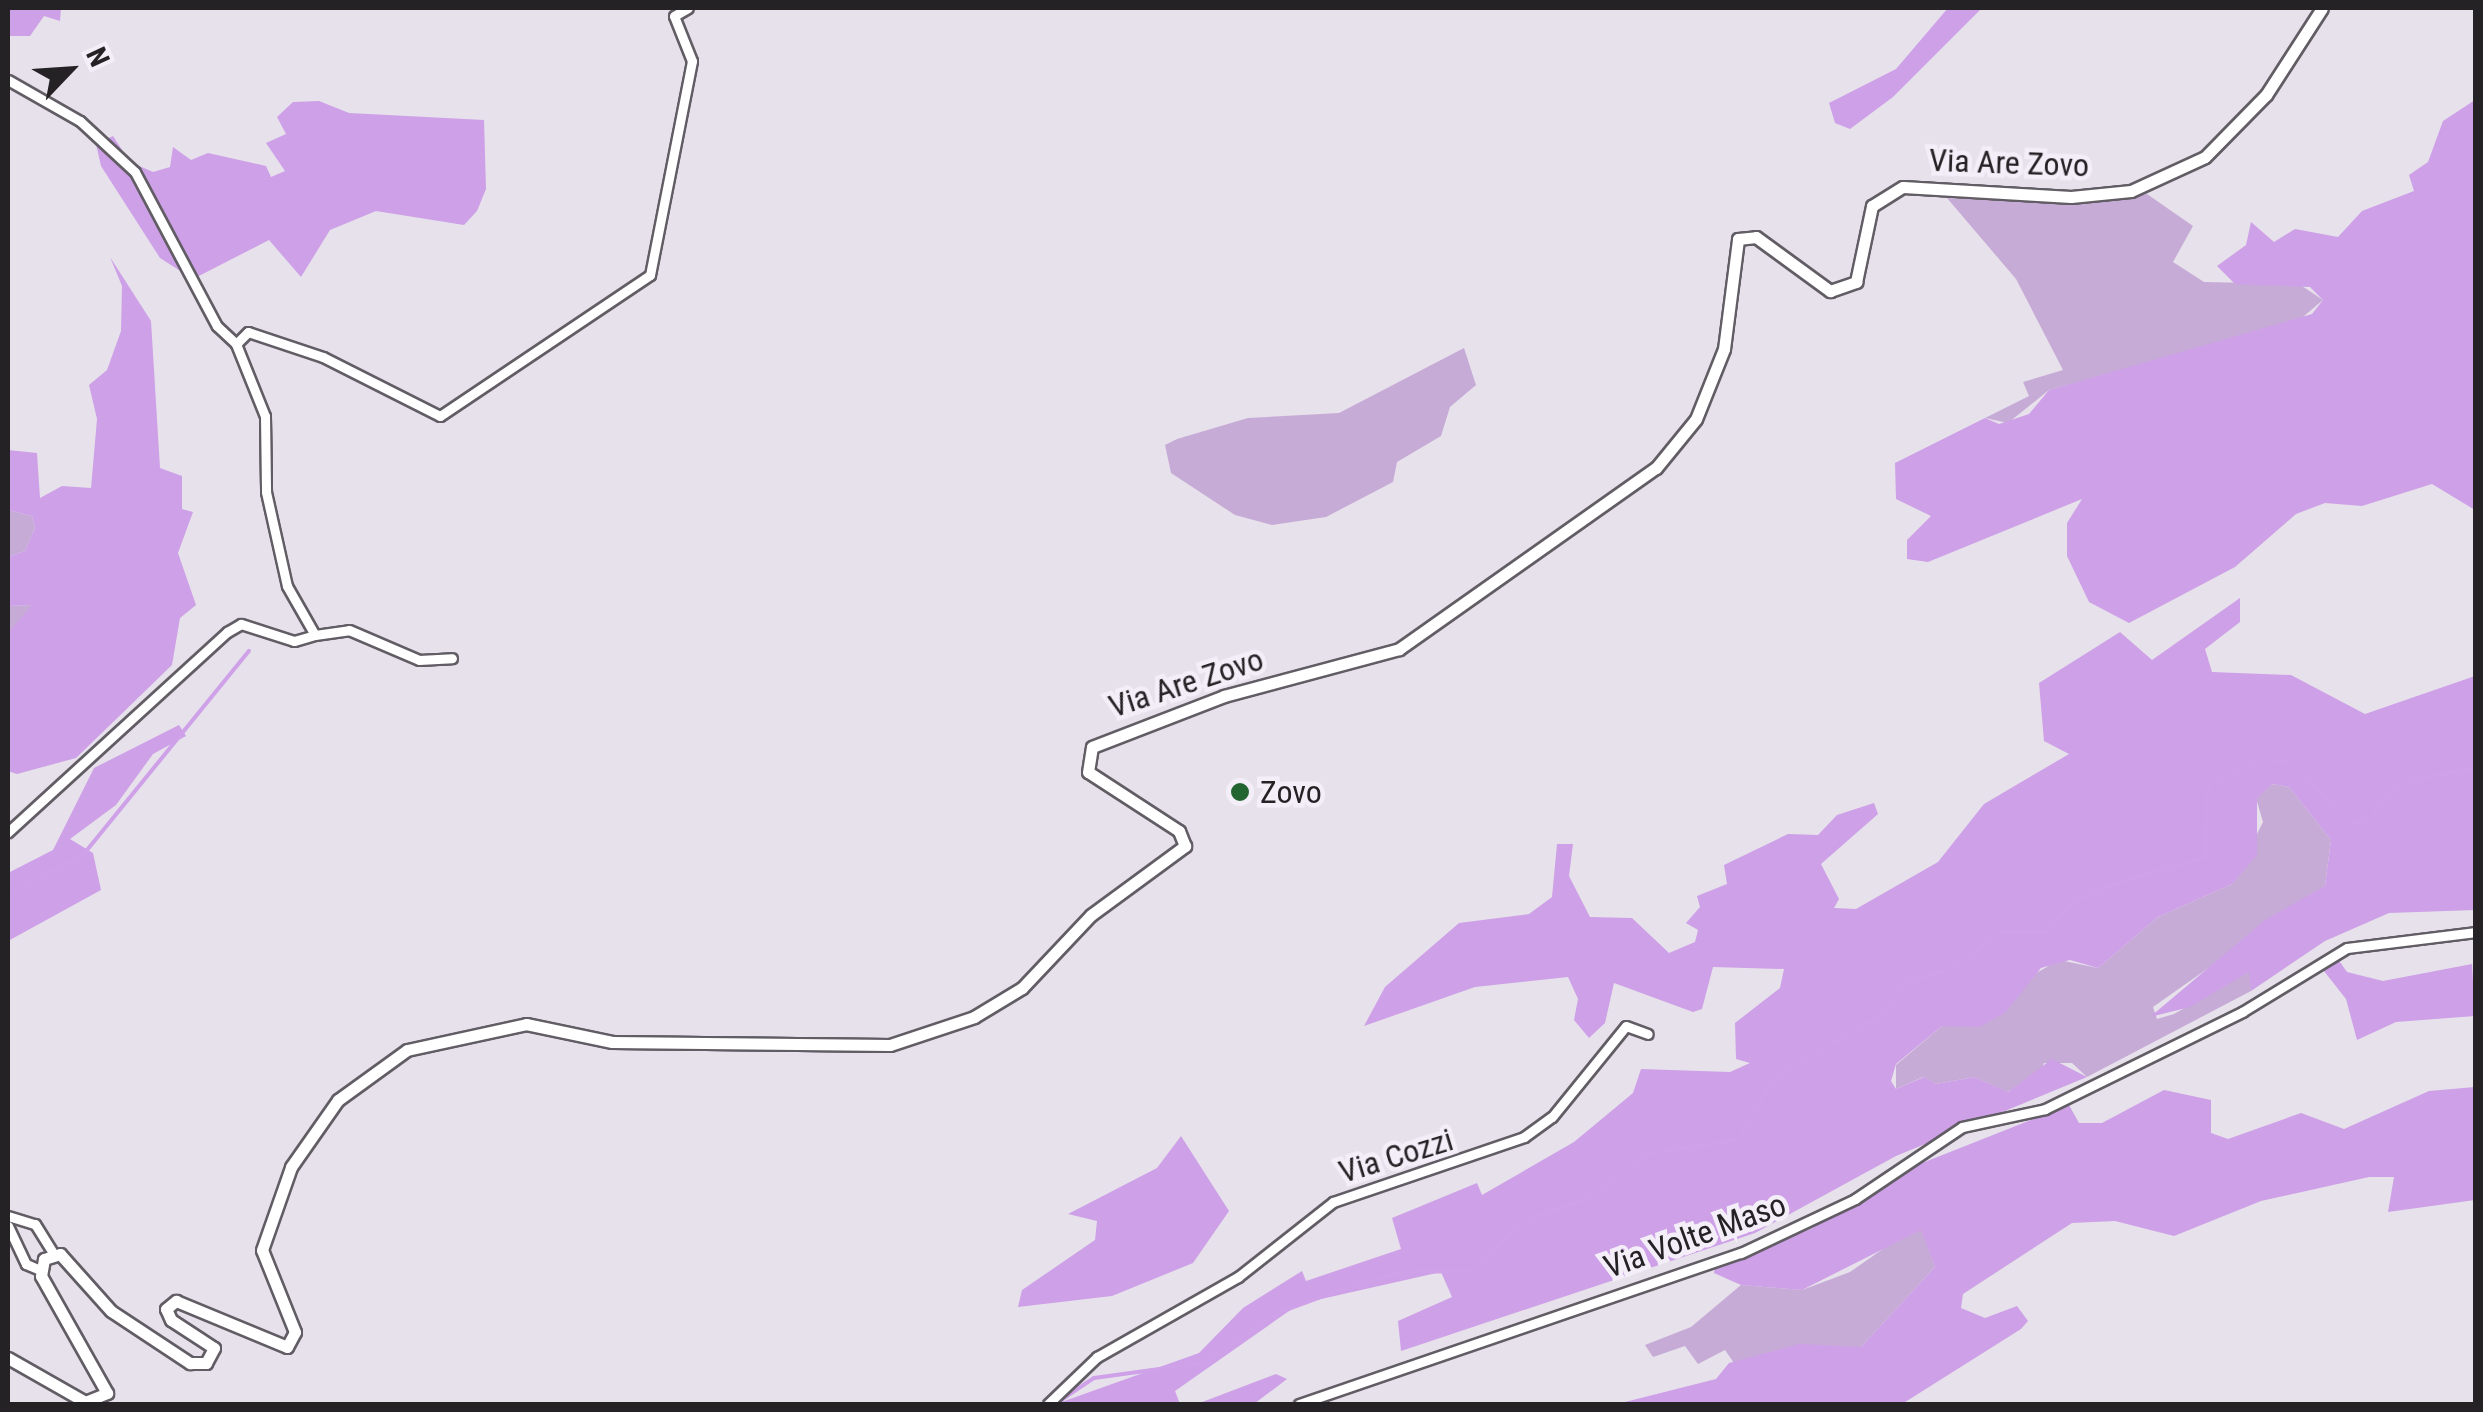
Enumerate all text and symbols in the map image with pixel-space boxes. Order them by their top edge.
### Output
north arrow [20,20,120,120]
text: N [79,42,116,72]
street label: Via Are Zovo [1928,141,2090,185]
street label: Via Are Zovo [1104,640,1268,726]
place label: Zovo [1260,773,1322,811]
marker: Zovo [1229,781,1251,803]
street label: Via Cozzi [1334,1120,1458,1192]
street label: Via Volte Maso [1599,1185,1791,1287]

